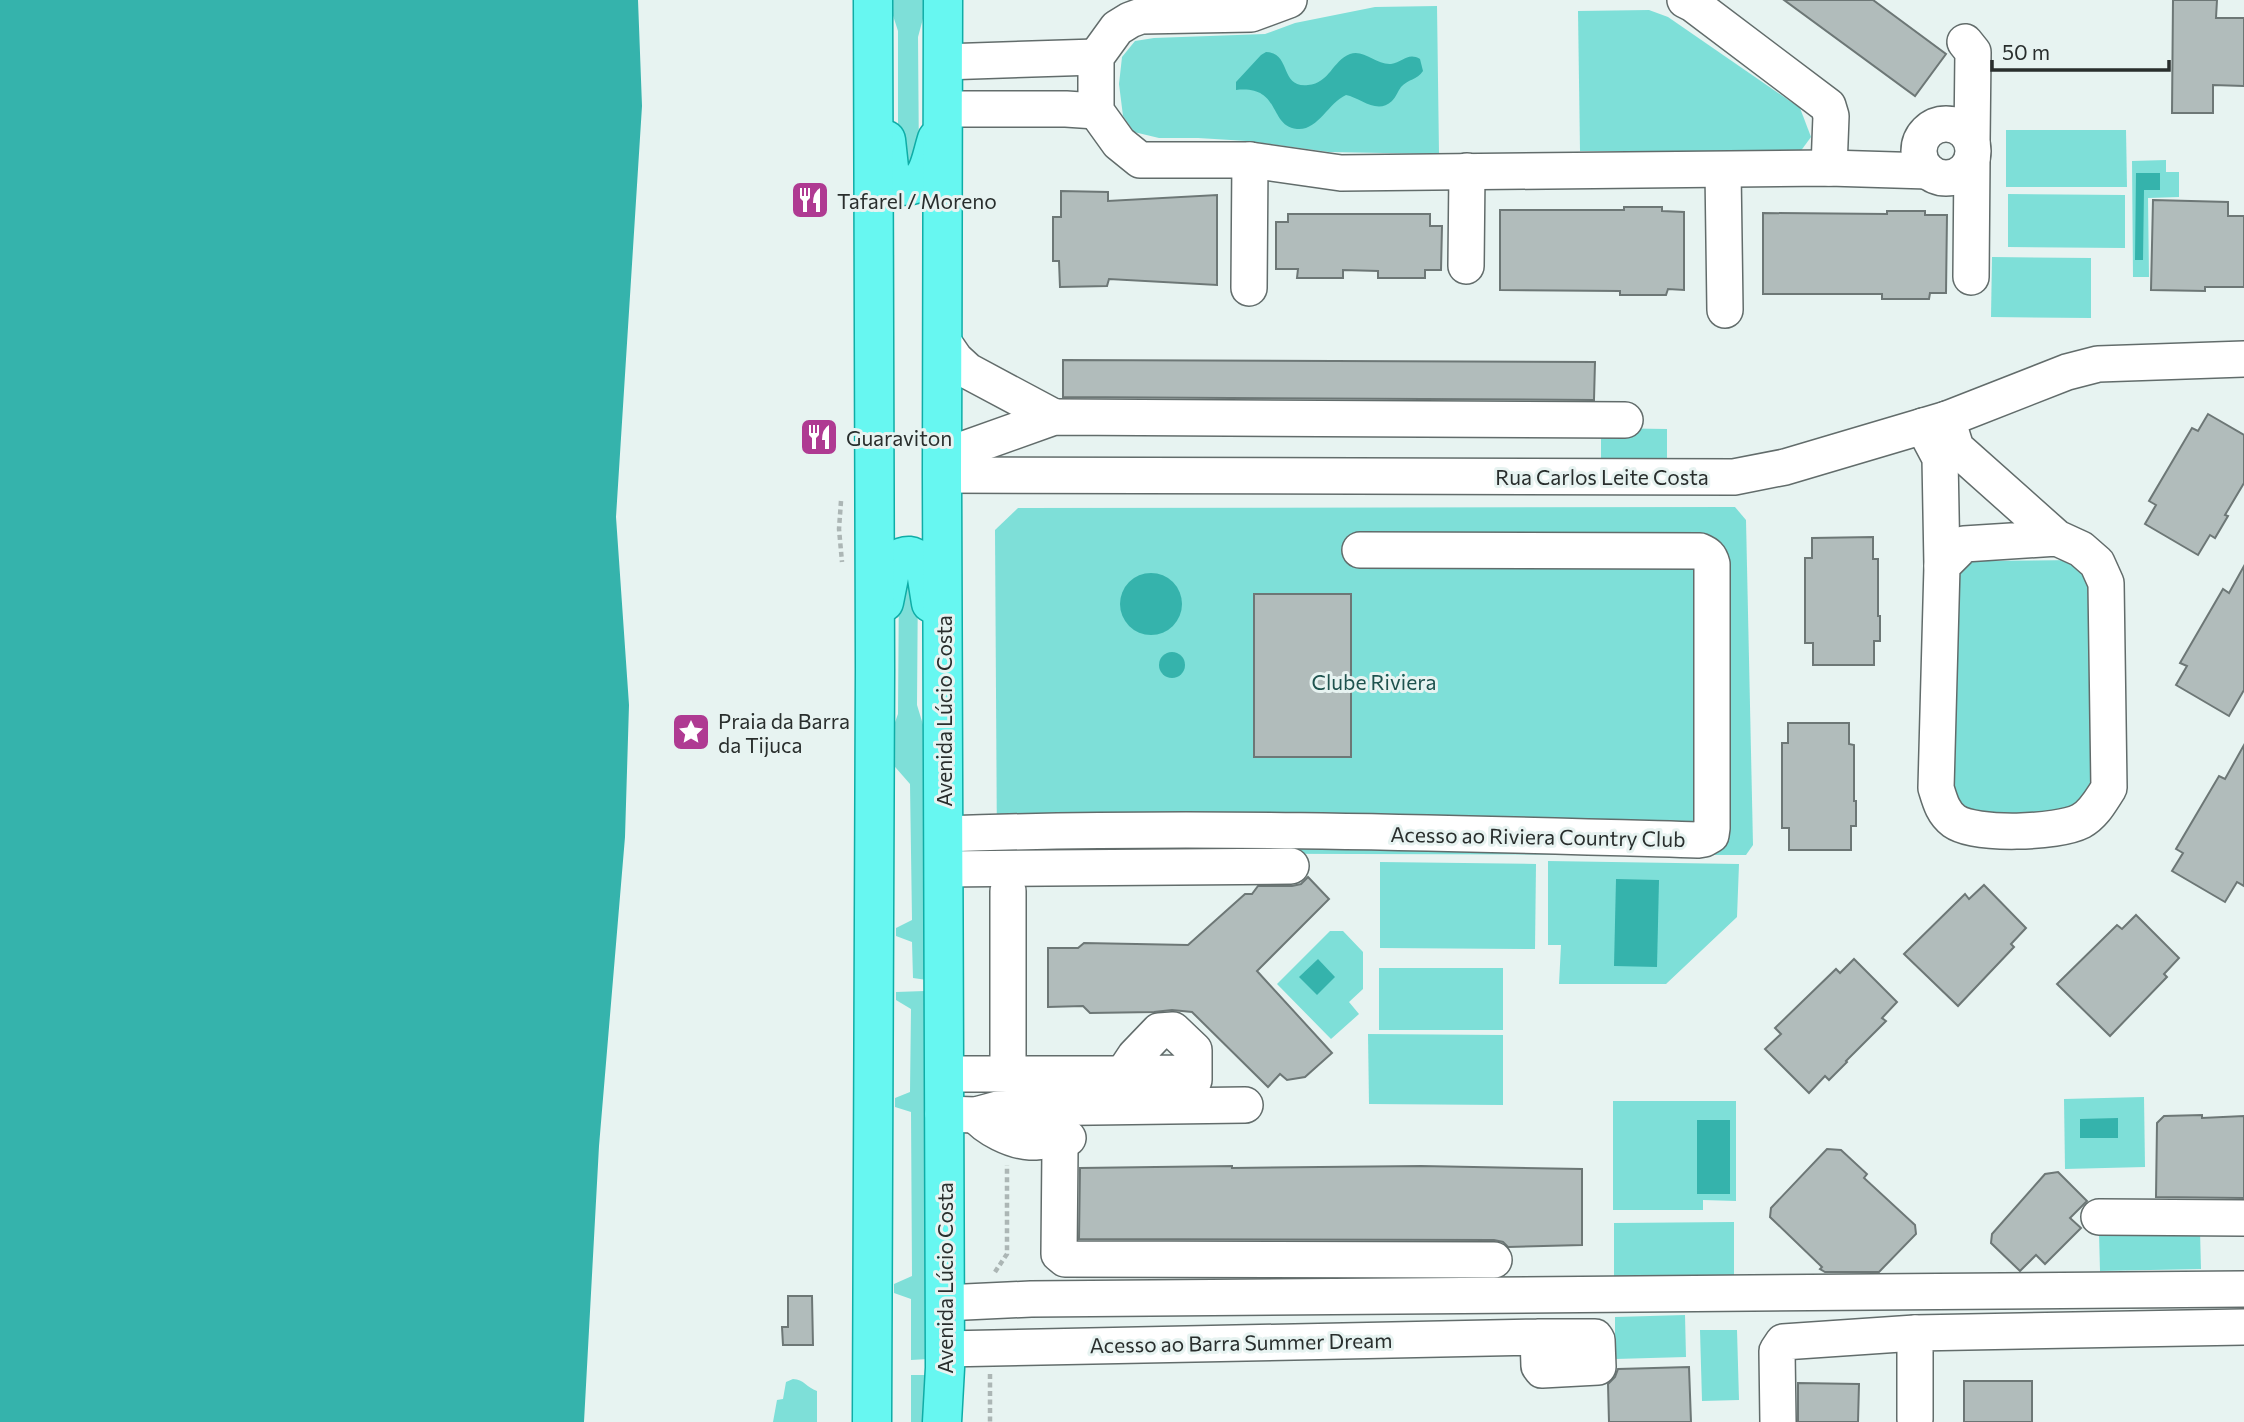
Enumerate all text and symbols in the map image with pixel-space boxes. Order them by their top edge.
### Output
scale bar [1992,28,2169,72]
text: 50 m [2002,39,2050,64]
restaurant icon: Tafarel / Moreno [789,179,831,221]
place label: Tafarel / Moreno [837,188,997,213]
restaurant icon: Guaraviton [798,416,840,458]
place label: Guaraviton [846,425,952,450]
street label: Rua Carlos Leite Costa [1495,464,1709,489]
street label: Avenida Lúcio Costa [931,615,956,807]
park label: Clube Riviera [1312,669,1436,694]
place label: Praia da Barra da Tijuca [718,708,850,757]
place icon: Praia da Barra da Tijuca [670,711,712,753]
street label: Acesso ao Riviera Country Club [1390,821,1686,851]
street label: Avenida Lúcio Costa [932,1182,957,1374]
street label: Acesso ao Barra Summer Dream [1089,1327,1393,1357]

